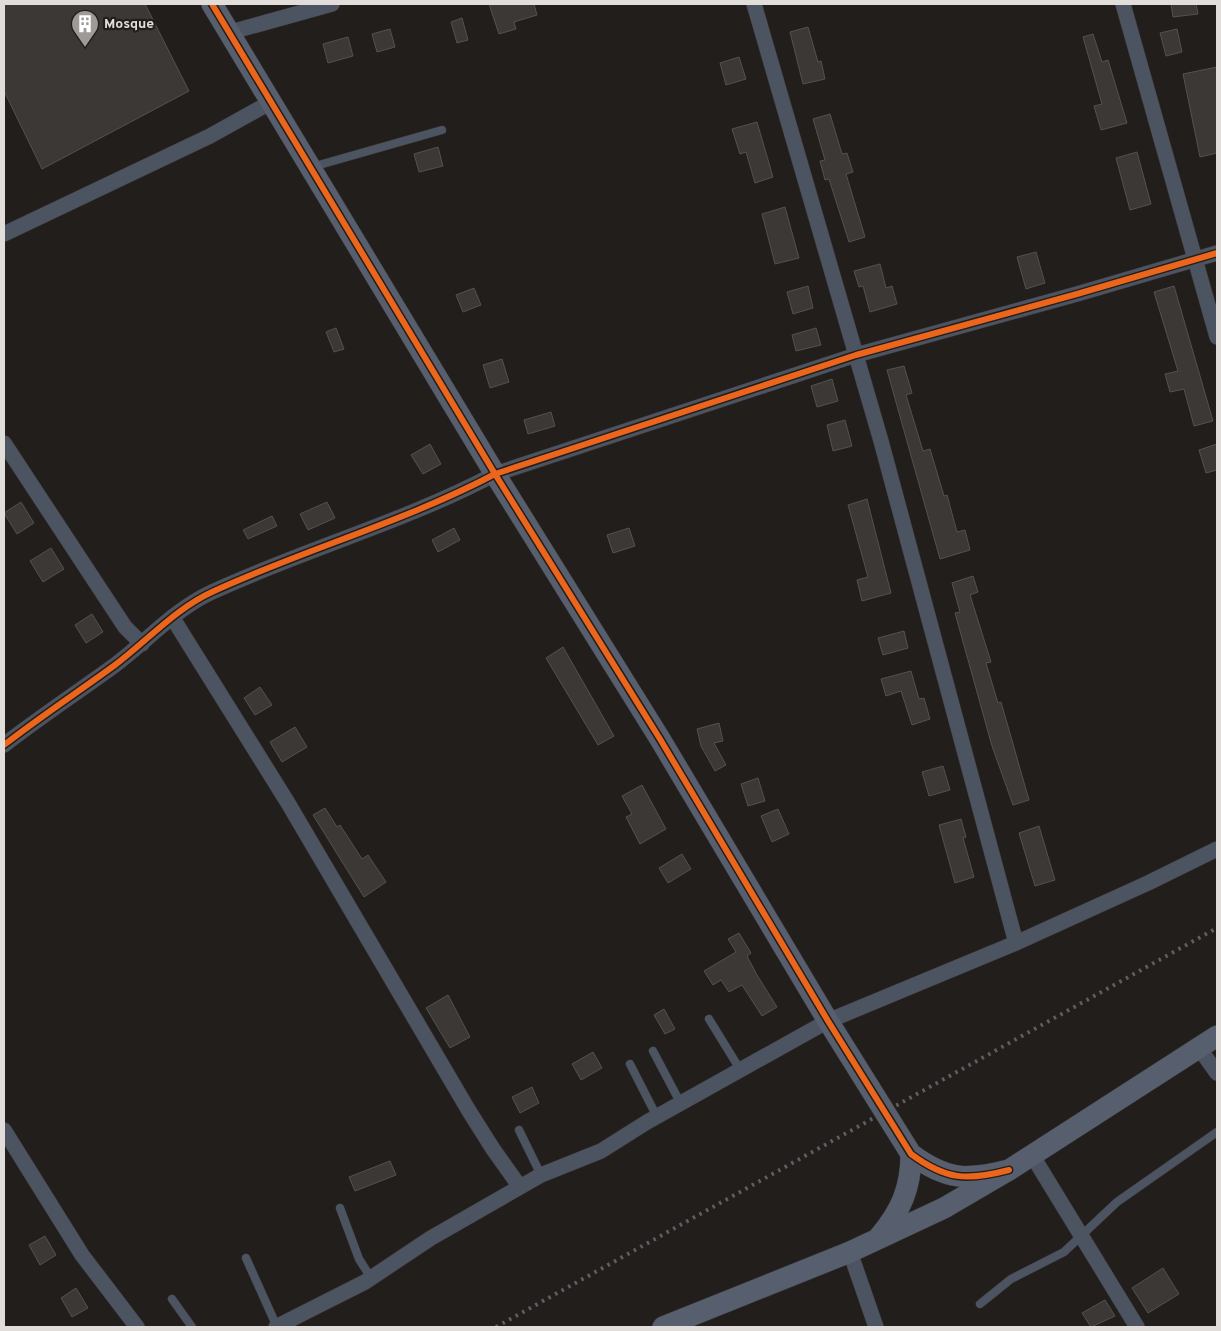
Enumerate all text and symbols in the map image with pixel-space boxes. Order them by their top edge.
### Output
building icon: Mosque [70,9,100,48]
place label: Mosque [104,16,154,33]

